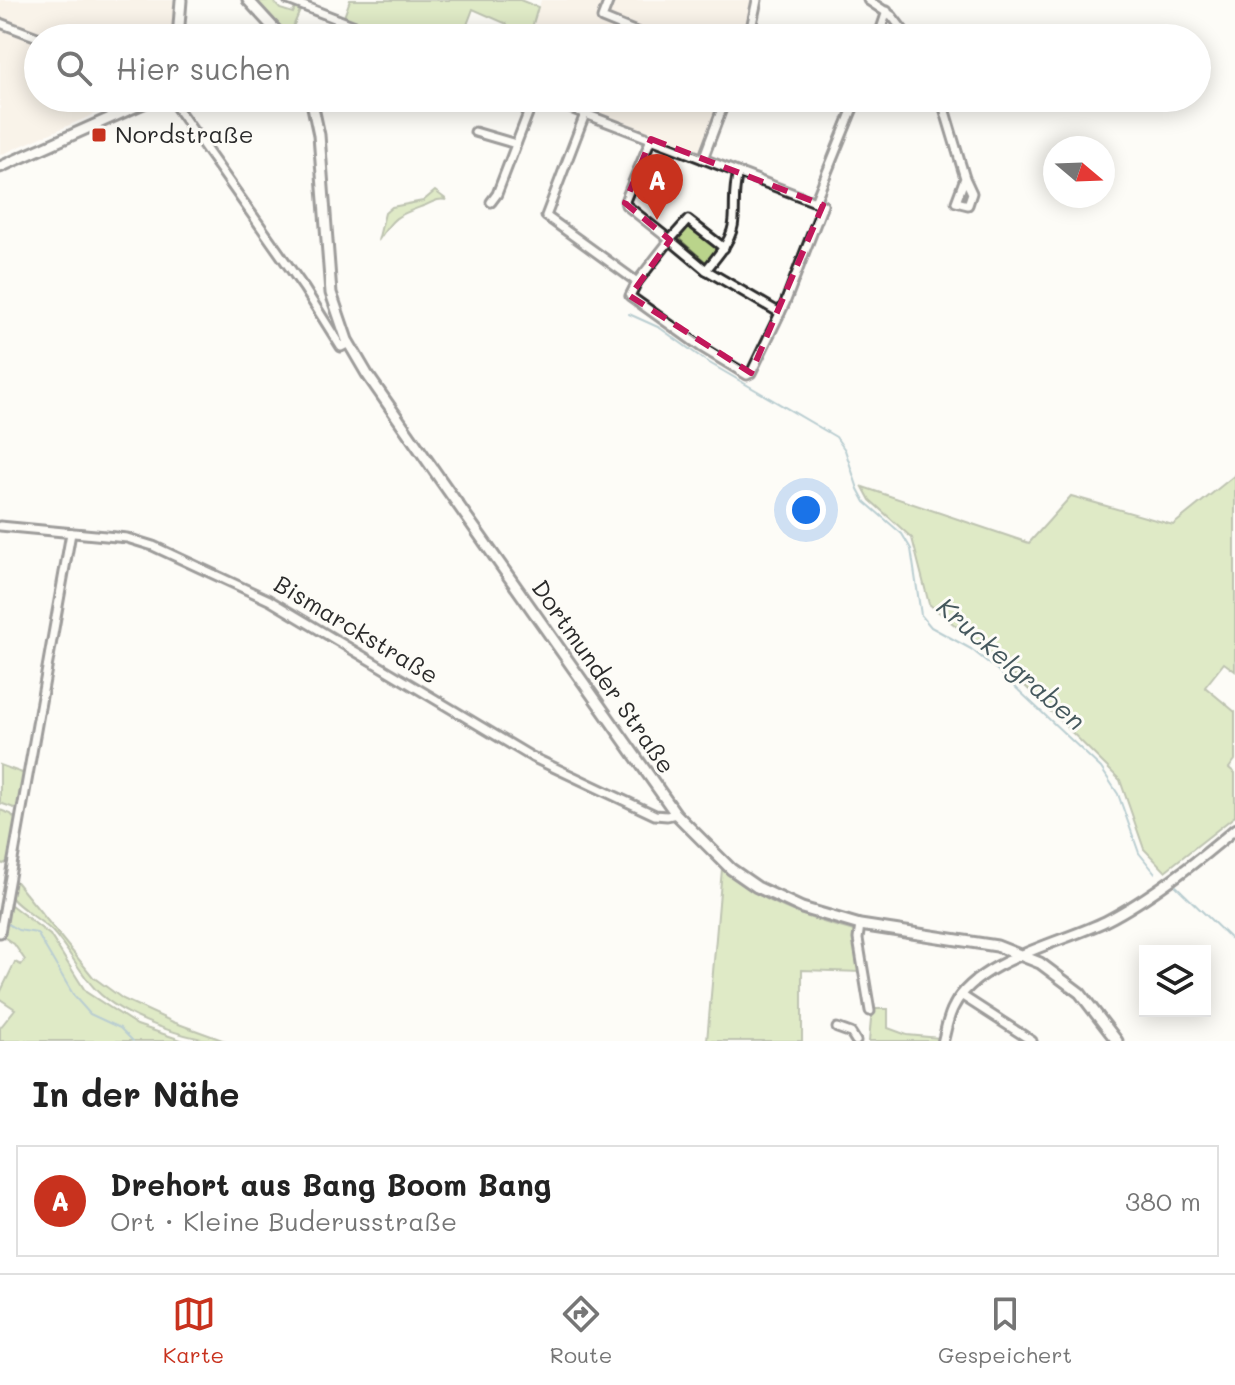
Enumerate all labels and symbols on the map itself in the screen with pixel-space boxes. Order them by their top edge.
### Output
place label: Nordstraße [115,118,254,149]
marker: Nordstraße [90,126,108,144]
north arrow [1043,136,1115,208]
pin: A [631,154,683,220]
your location [786,490,826,530]
street label: Bismarckstraße [269,567,445,690]
street label: Dortmunder Straße [526,573,683,779]
water label: Kruckelgraben [930,589,1093,737]

